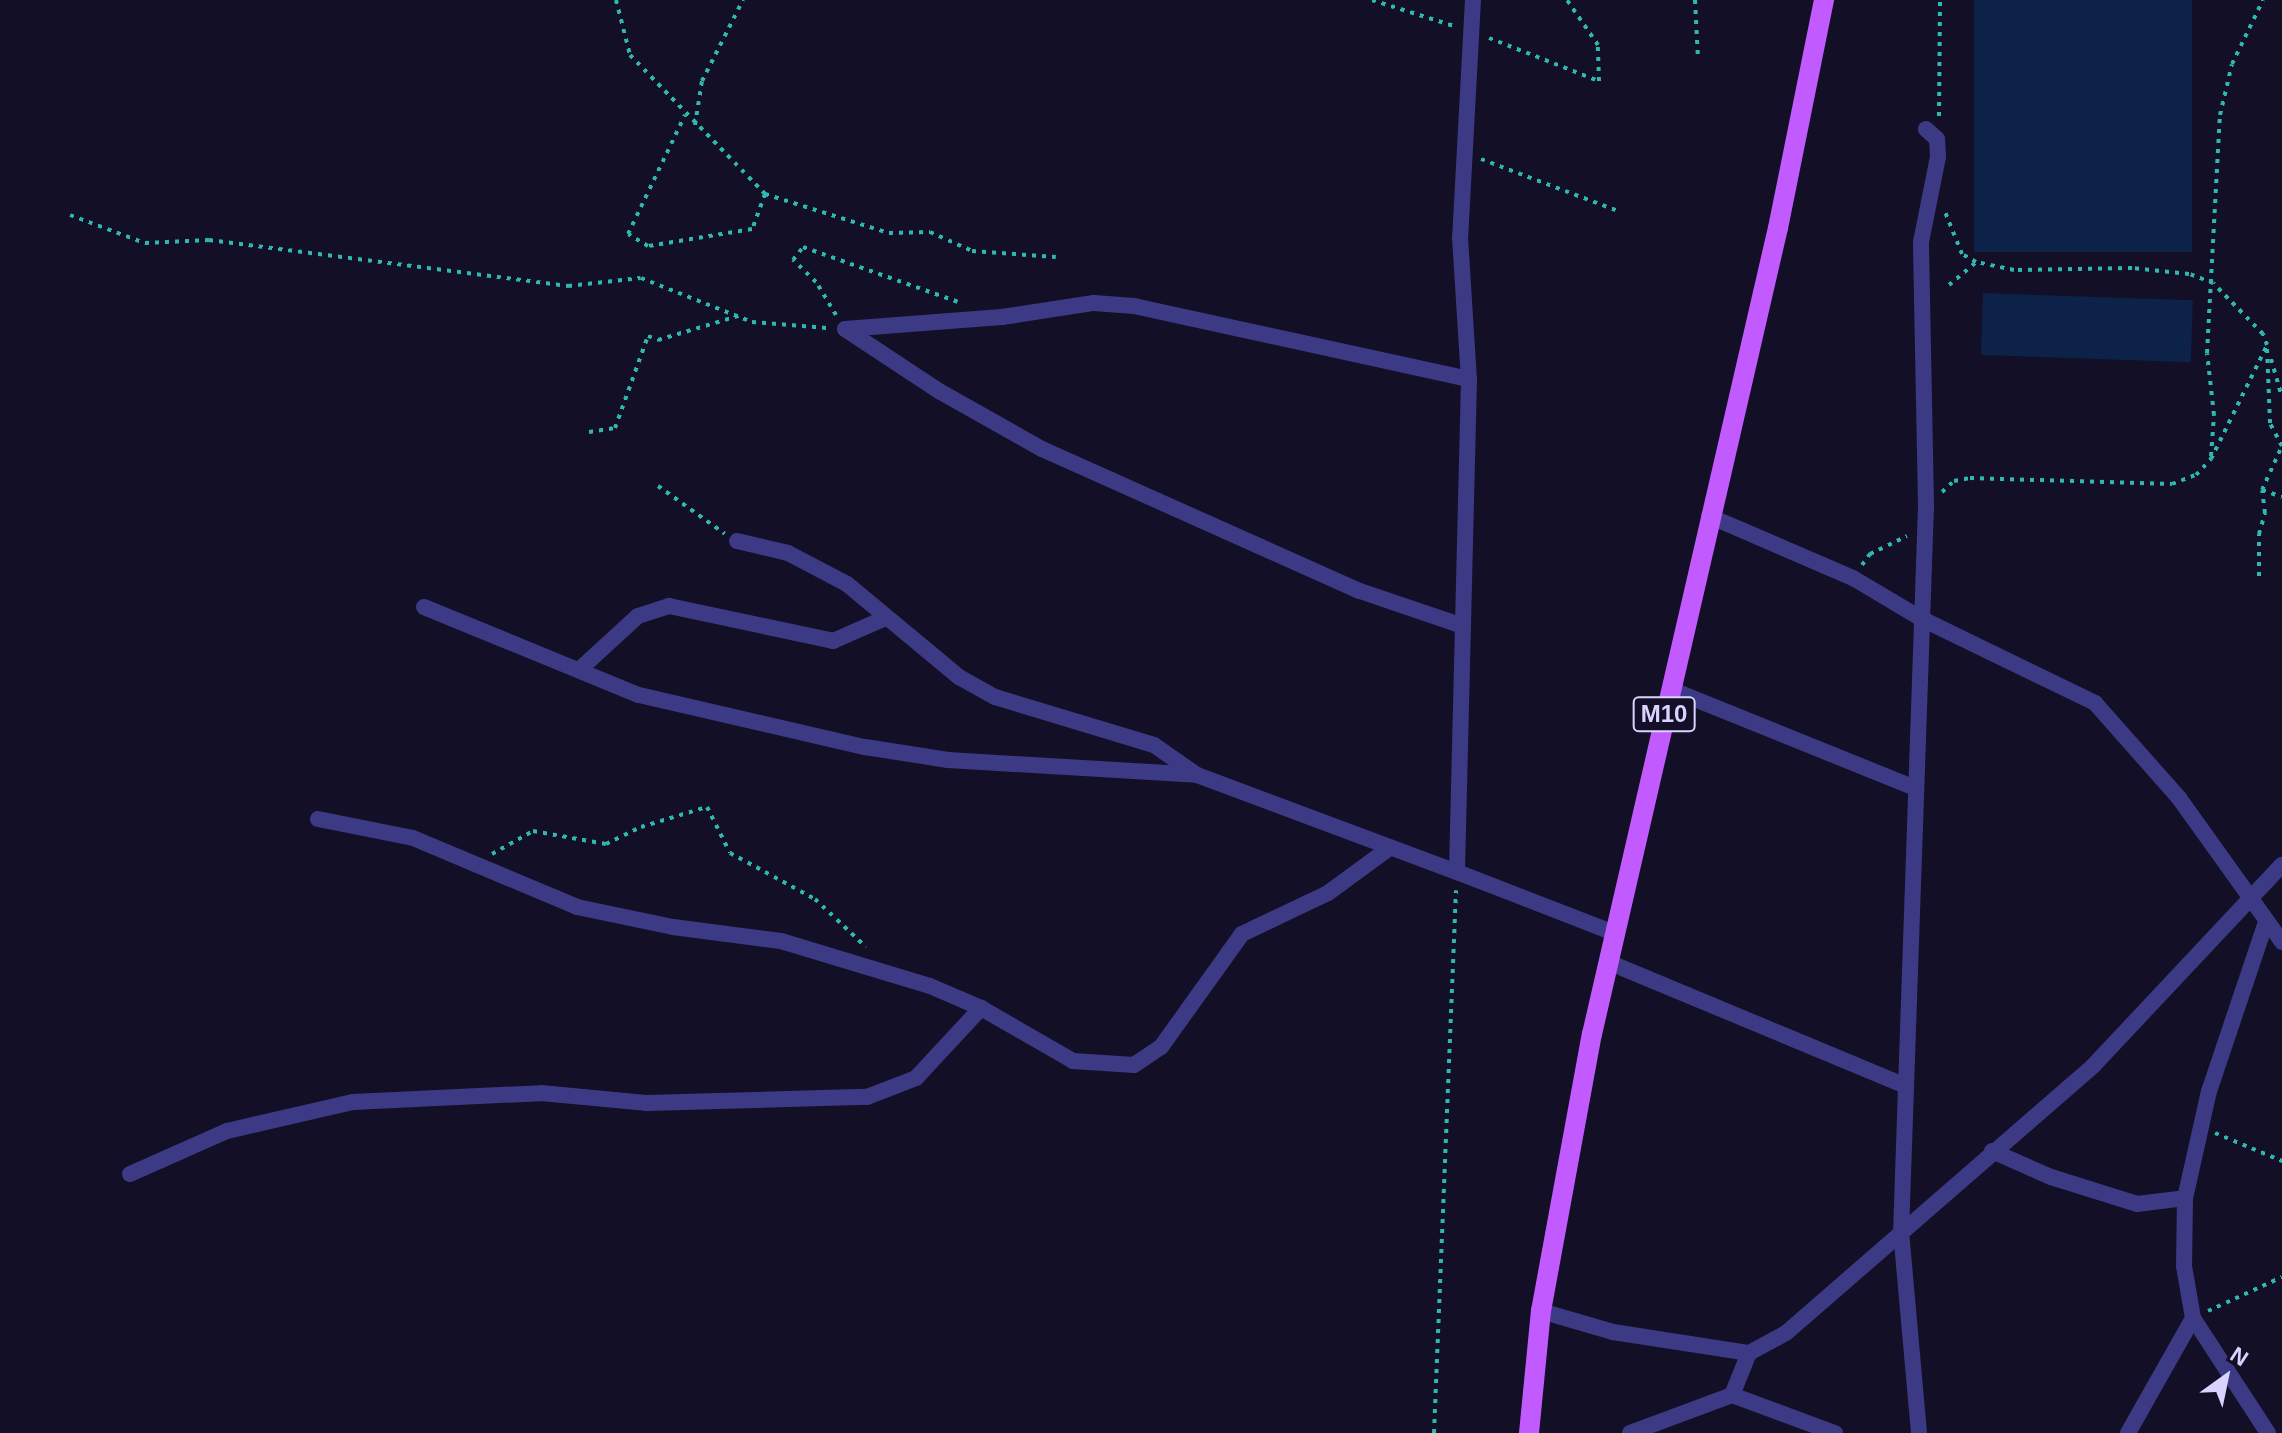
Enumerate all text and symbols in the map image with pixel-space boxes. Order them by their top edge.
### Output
road number: M10 [1632,694,1696,734]
north arrow [2186,1337,2266,1417]
text: N [2226,1342,2253,1371]

